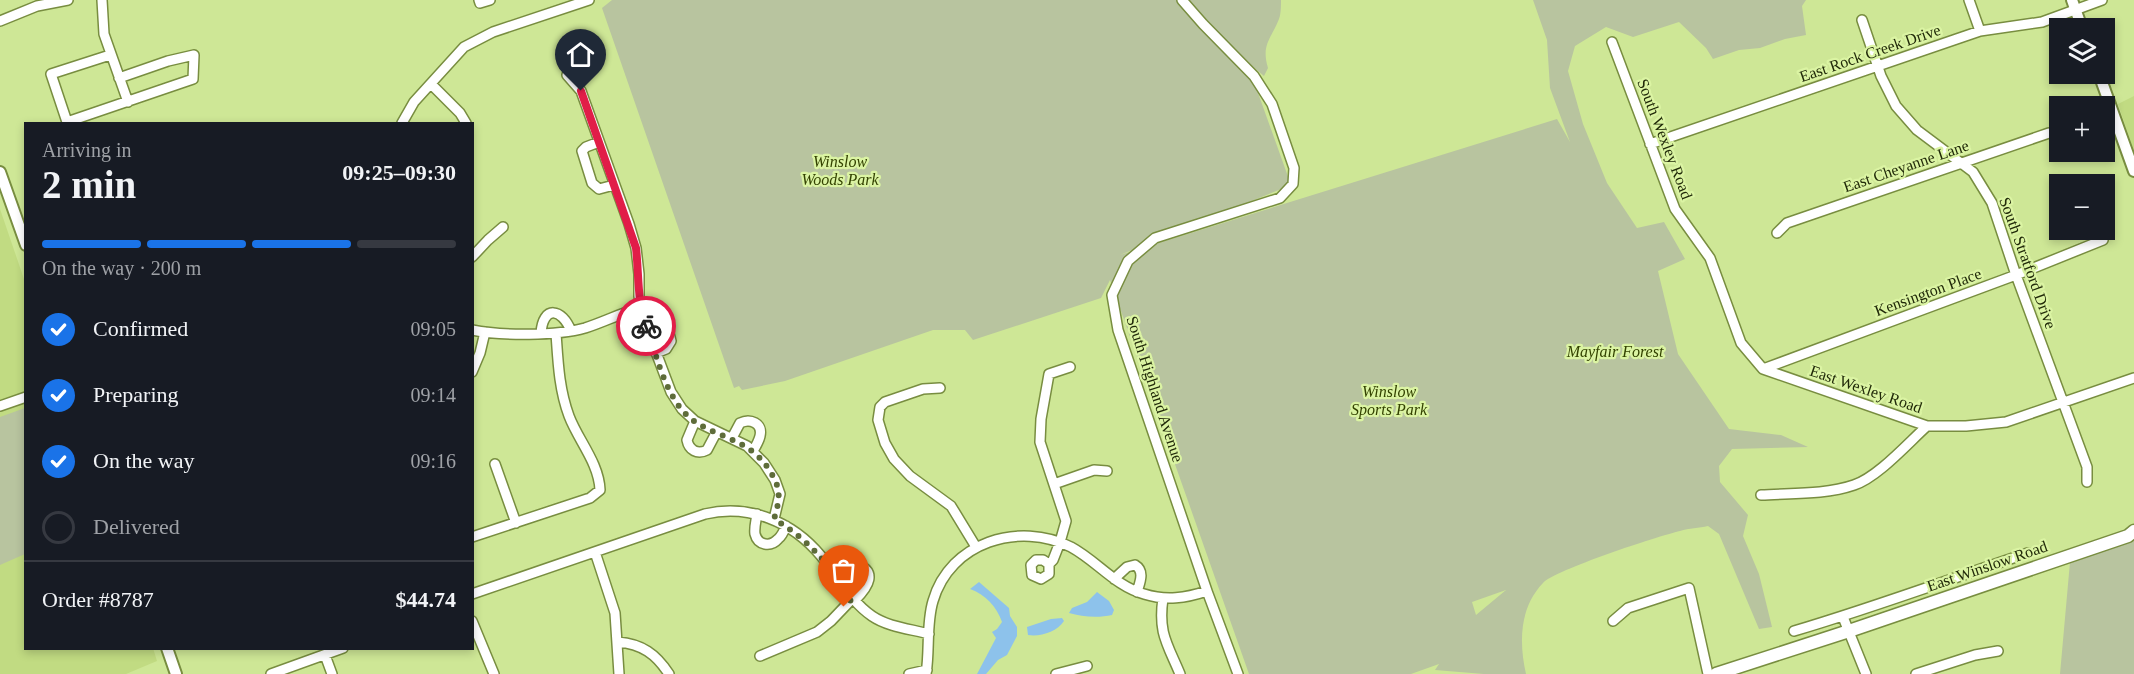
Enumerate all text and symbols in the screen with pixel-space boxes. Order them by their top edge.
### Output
map controls [2049,18,2115,240]
button: layers [2049,18,2115,84]
street label: East Rock Creek Drive [1797,21,1943,85]
pin [555,29,606,91]
icon: home [564,38,597,71]
street label: South Wexley Road [1633,77,1696,202]
button: + [2049,96,2115,162]
street label: East Cheyanne Lane [1841,137,1971,196]
text: Arriving in [42,139,131,161]
park label: Winslow Woods Park [801,153,879,188]
text: 09:25–09:30 [342,160,456,185]
text: 2 min [42,163,136,206]
button: − [2049,174,2115,240]
street label: South Stratford Drive [1996,195,2060,331]
text: On the way · 200 m [42,257,201,279]
street label: Kensington Place [1872,265,1984,320]
courier [616,296,676,356]
icon: bike [630,310,663,343]
icon: check [42,313,75,346]
street label: South Highland Avenue [1122,314,1187,464]
text: Confirmed [93,316,188,341]
text: 09:05 [410,318,456,340]
park label: Mayfair Forest [1566,343,1664,361]
street label: East Wexley Road [1807,362,1924,417]
icon: check [42,379,75,412]
text: Preparing [93,382,179,407]
park label: Winslow Sports Park [1351,383,1428,419]
text: 09:14 [410,384,456,406]
icon: check [42,445,75,478]
text: On the way [93,448,194,473]
text: 09:16 [410,450,456,472]
text: Delivered [93,514,180,539]
street label: East Winslow Road [1925,537,2049,595]
pin [818,545,869,607]
icon: bag [827,554,860,587]
text: Order #8787 [42,587,154,612]
text: $44.74 [396,587,456,612]

